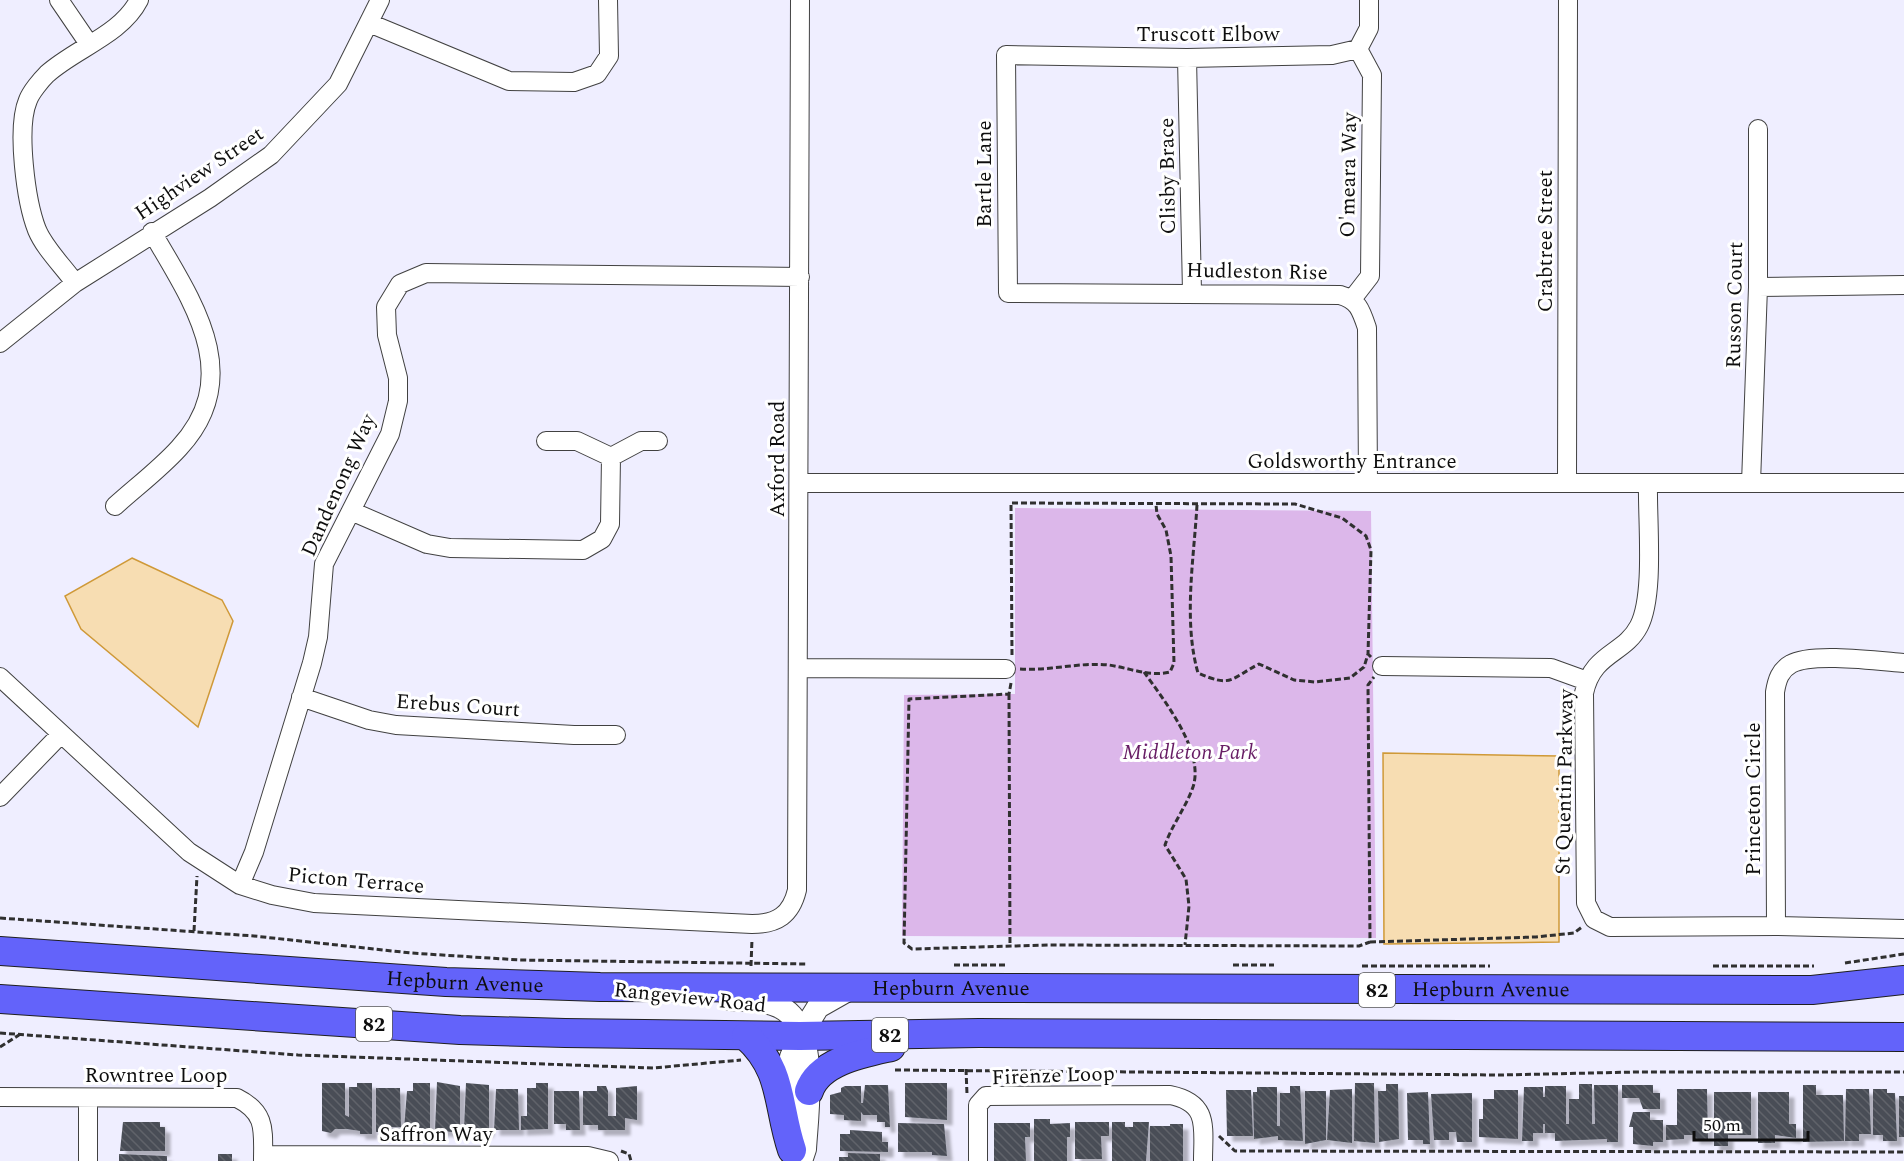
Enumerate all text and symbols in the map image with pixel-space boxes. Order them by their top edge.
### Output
street label: Truscott Elbow [1136,19,1281,51]
street label: O'meara Way [1332,111,1366,238]
street label: Clisby Brace [1151,117,1185,235]
street label: Highview Street [128,119,271,229]
street label: Bartle Lane [969,120,1001,228]
street label: Crabtree Street [1530,170,1562,312]
street label: Russon Court [1718,241,1752,369]
street label: Hudleston Rise [1186,255,1328,289]
street label: Axford Road [762,401,794,517]
street label: Dandenong Way [293,408,385,562]
street label: Goldsworthy Entrance [1247,446,1457,478]
street label: Erebus Court [395,686,521,726]
street label: St Quentin Parkway [1547,688,1583,875]
street label: Princeton Circle [1738,722,1770,876]
park label: Middleton Park [1122,737,1258,769]
street label: Picton Terrace [286,859,426,903]
street label: Hepburn Avenue [385,963,544,1002]
street label: Hepburn Avenue [872,973,1030,1005]
road number: 82 [1359,973,1395,1007]
street label: Rangeview Road [612,974,768,1022]
street label: Hepburn Avenue [1412,974,1570,1006]
road number: 82 [356,1007,392,1041]
road number: 82 [872,1018,908,1052]
street label: Firenze Loop [991,1058,1115,1094]
street label: Rowntree Loop [85,1060,227,1092]
scale bar [1694,1104,1808,1142]
text: 50 m [1703,1112,1741,1139]
street label: Saffron Way [379,1119,494,1151]

